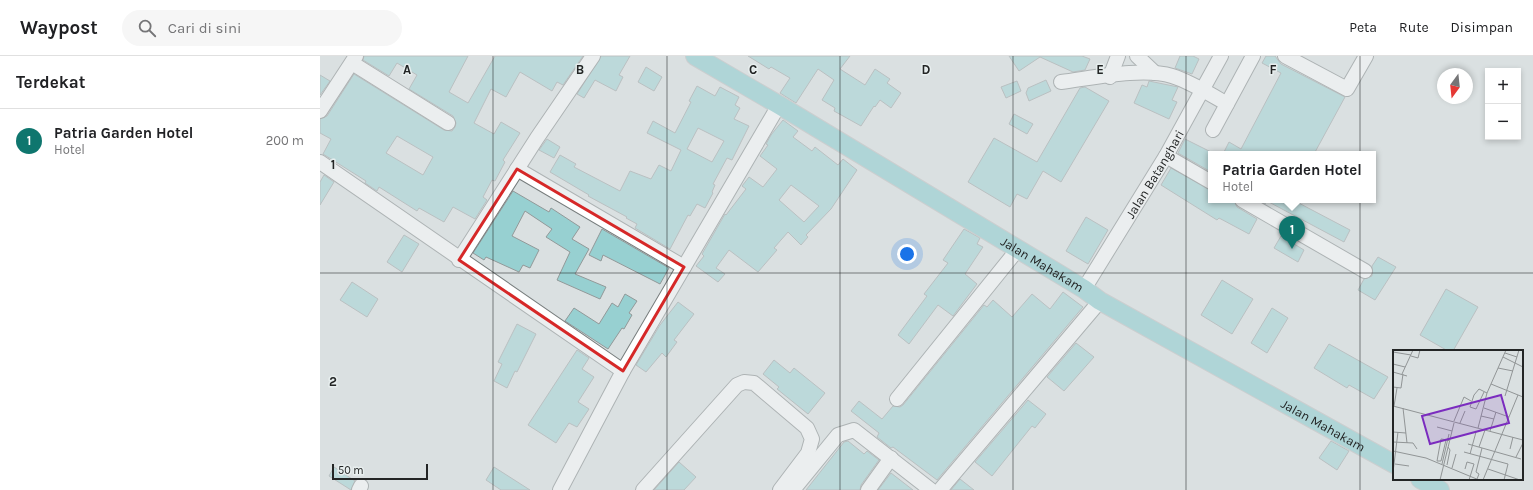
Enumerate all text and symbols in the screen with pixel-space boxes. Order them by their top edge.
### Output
search box [122,10,402,46]
text: Waypost [20,17,98,39]
icon: search [136,17,158,39]
text: Cari di sini [168,19,241,37]
text: Peta [1349,19,1377,36]
text: Rute [1399,19,1429,36]
text: Disimpan [1451,19,1513,36]
text: A [403,62,411,77]
text: B [576,62,584,77]
text: C [749,62,757,77]
text: D [922,62,931,77]
text: E [1096,62,1104,77]
text: F [1269,62,1277,77]
north arrow [1437,68,1473,104]
map controls [1485,68,1521,140]
button: + [1485,68,1521,104]
text: Terdekat [16,72,85,92]
button: − [1485,104,1521,140]
text: Patria Garden Hotel [54,124,193,142]
street label: Jalan Batanghari [1123,127,1187,221]
text: 1 [27,133,31,148]
text: 200 m [266,133,304,148]
text: Hotel [54,142,85,157]
popup [1208,151,1376,203]
text: 1 [331,157,335,172]
text: Patria Garden Hotel [1222,161,1362,179]
text: Hotel [1222,179,1253,194]
pin: 1 [1279,216,1305,249]
street label: Jalan Mahakam [998,234,1086,295]
your location [897,244,917,264]
inset map [1393,350,1523,480]
text: 2 [329,374,337,389]
street label: Jalan Mahakam [1278,396,1368,455]
scale bar [332,462,428,481]
text: 50 m [338,464,364,477]

